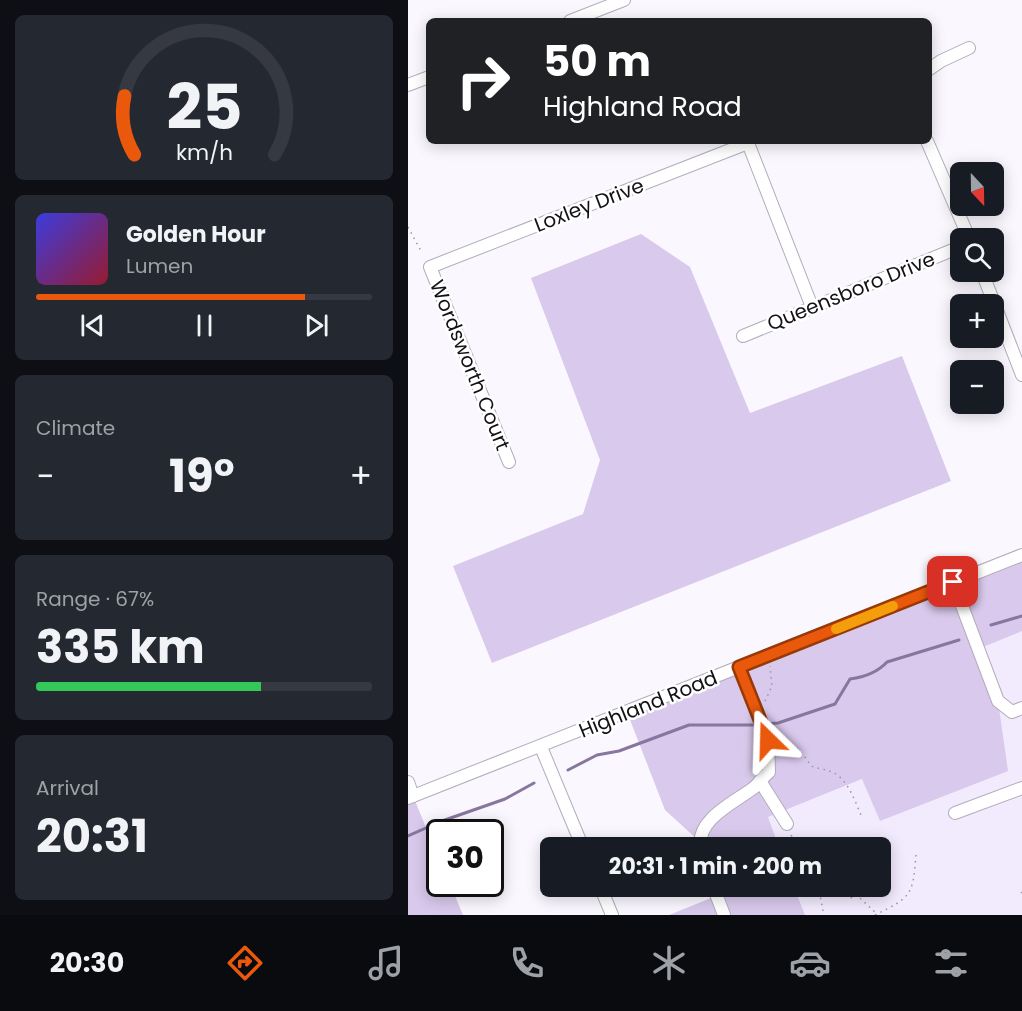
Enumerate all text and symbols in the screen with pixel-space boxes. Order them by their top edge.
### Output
text: 50 m [543,32,651,91]
icon: right [444,42,522,120]
text: 25 [166,63,242,151]
text: Highland Road [543,88,742,125]
text: km/h [175,137,233,168]
north arrow [950,162,1004,216]
map controls [950,162,1004,414]
street label: Loxley Drive [530,171,648,239]
text: Golden Hour [126,219,266,250]
button: search [950,228,1004,282]
street label: Queensboro Drive [763,245,939,337]
text: Lumen [126,252,193,280]
street label: Wordsworth Court [423,276,517,454]
button: + [950,294,1004,348]
icon: previous [76,309,109,342]
icon: pause [188,309,221,342]
icon: next [300,309,333,342]
button: − [950,360,1004,414]
text: Climate [36,414,115,442]
text: 19° [169,445,235,508]
text: − [36,453,54,500]
text: + [349,453,372,500]
pin [927,556,978,607]
icon: arrive [936,565,969,598]
text: Range · 67% [36,585,154,613]
text: 335 km [36,616,205,679]
street label: Highland Road [575,663,721,745]
position arrow [736,708,800,772]
text: Arrival [36,774,99,802]
text: 20:31 [36,805,148,868]
speed limit sign: 30 [426,819,504,897]
text: 20:31 · 1 min · 200 m [609,851,822,882]
icon: directions [224,942,266,984]
icon: music [365,942,407,984]
icon: phone [506,942,548,984]
icon: climate [648,942,690,984]
icon: car [789,942,831,984]
icon: filters [930,942,972,984]
text: 20:30 [50,944,124,981]

